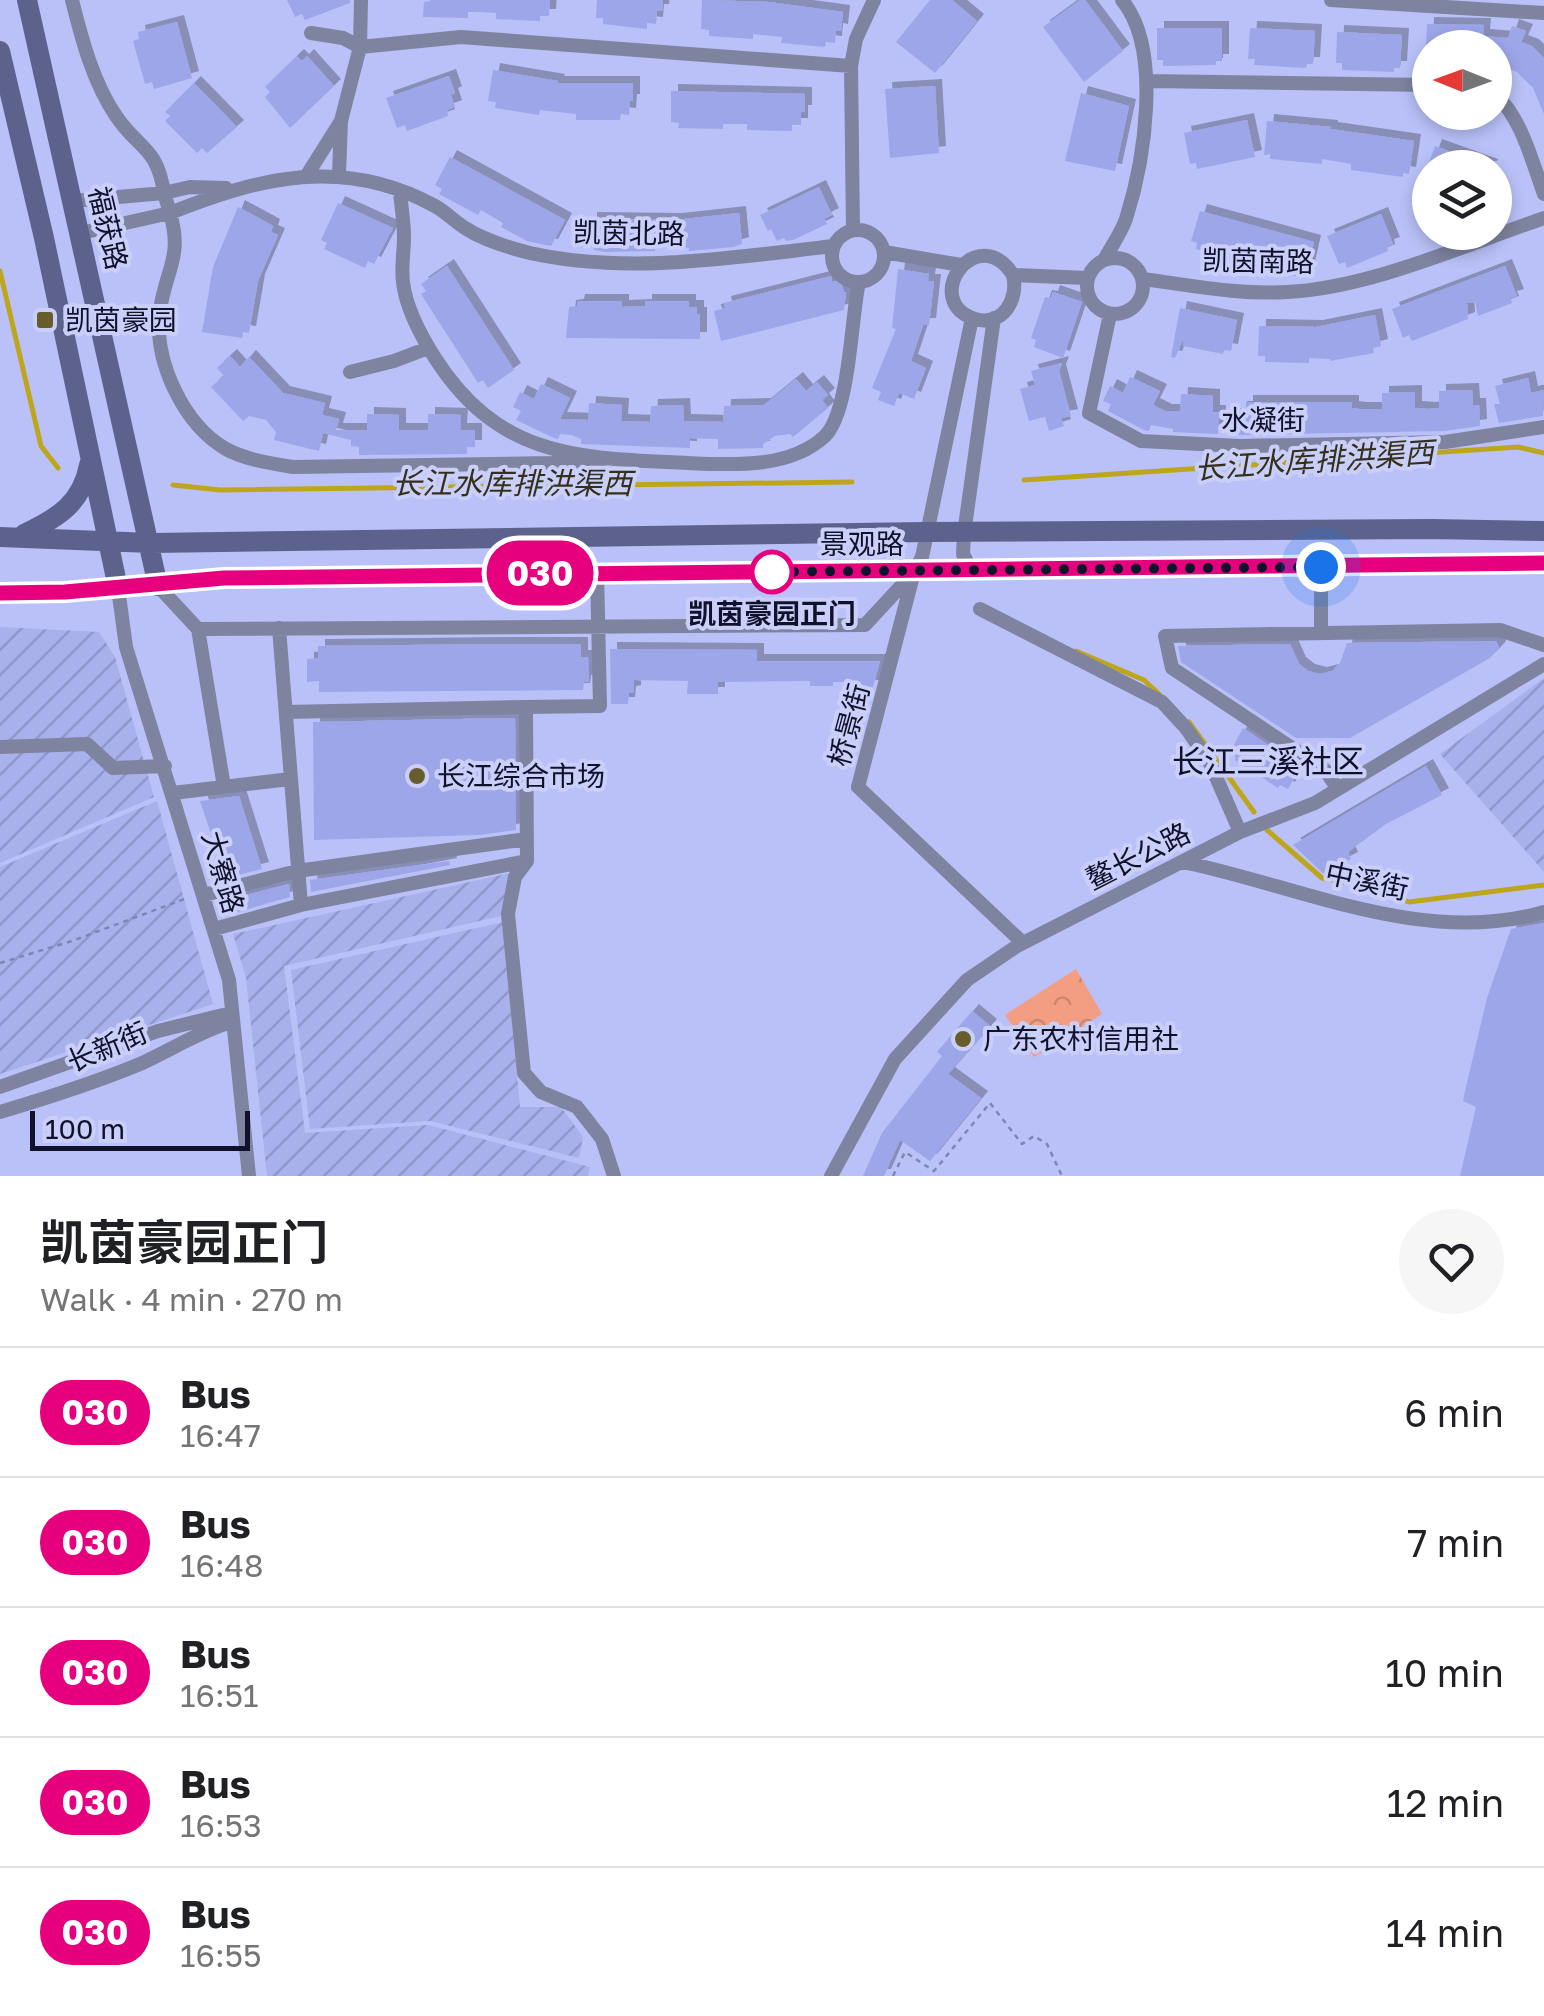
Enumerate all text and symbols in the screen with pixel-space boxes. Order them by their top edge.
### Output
north arrow [1412,30,1512,130]
map controls [1412,30,1512,250]
button: layers [1412,150,1512,250]
street label: 福获路 [83,183,134,273]
street label: 凯茵北路 [573,215,685,250]
street label: 凯茵南路 [1202,243,1314,278]
place label: 凯茵豪园 [65,303,177,336]
marker: 凯茵豪园 [34,309,56,331]
street label: 水凝街 [1221,403,1305,436]
water label: 长江水库排洪渠西 [1193,433,1439,486]
water label: 长江水库排洪渠西 [392,465,636,501]
street label: 景观路 [820,527,904,560]
line badge: 030 [482,540,598,606]
your location [1296,542,1346,592]
marker: 凯茵豪园正门 [751,551,793,593]
text: 030 [507,552,573,594]
place label: 凯茵豪园正门 [688,597,856,630]
street label: 桥景街 [822,680,875,770]
district label: 长江三溪社区 [1172,742,1364,780]
place label: 长江综合市场 [437,759,605,792]
marker: 长江综合市场 [406,765,428,787]
street label: 鳌长公路 [1080,815,1195,896]
street label: 大寮路 [196,827,251,917]
street label: 中溪街 [1323,856,1412,905]
street label: 长新街 [62,1015,152,1078]
place label: 广东农村信用社 [983,1022,1179,1055]
marker: 广东农村信用社 [952,1028,974,1050]
scale bar [30,1106,250,1150]
text: 100 m [45,1112,125,1145]
button: heart [1399,1209,1504,1314]
text: 凯茵豪园正门 [40,1213,328,1271]
text: Walk · 4 min · 270 m [40,1280,343,1318]
text: Bus [180,1371,251,1416]
text: 6 min [1404,1390,1504,1435]
text: 030 [62,1391,128,1433]
text: 16:47 [180,1416,261,1454]
text: Bus [180,1501,251,1546]
text: 7 min [1407,1520,1504,1565]
text: 030 [62,1521,128,1563]
text: 16:48 [180,1546,264,1584]
text: Bus [180,1631,251,1676]
text: 10 min [1385,1650,1504,1695]
text: 030 [62,1651,128,1693]
text: 16:51 [180,1676,259,1714]
text: Bus [180,1761,251,1806]
text: 12 min [1387,1780,1504,1825]
text: 030 [62,1781,128,1823]
text: 16:53 [180,1806,262,1844]
text: Bus [180,1891,251,1936]
text: 14 min [1386,1910,1504,1955]
text: 030 [62,1911,128,1953]
text: 16:55 [180,1936,262,1974]

